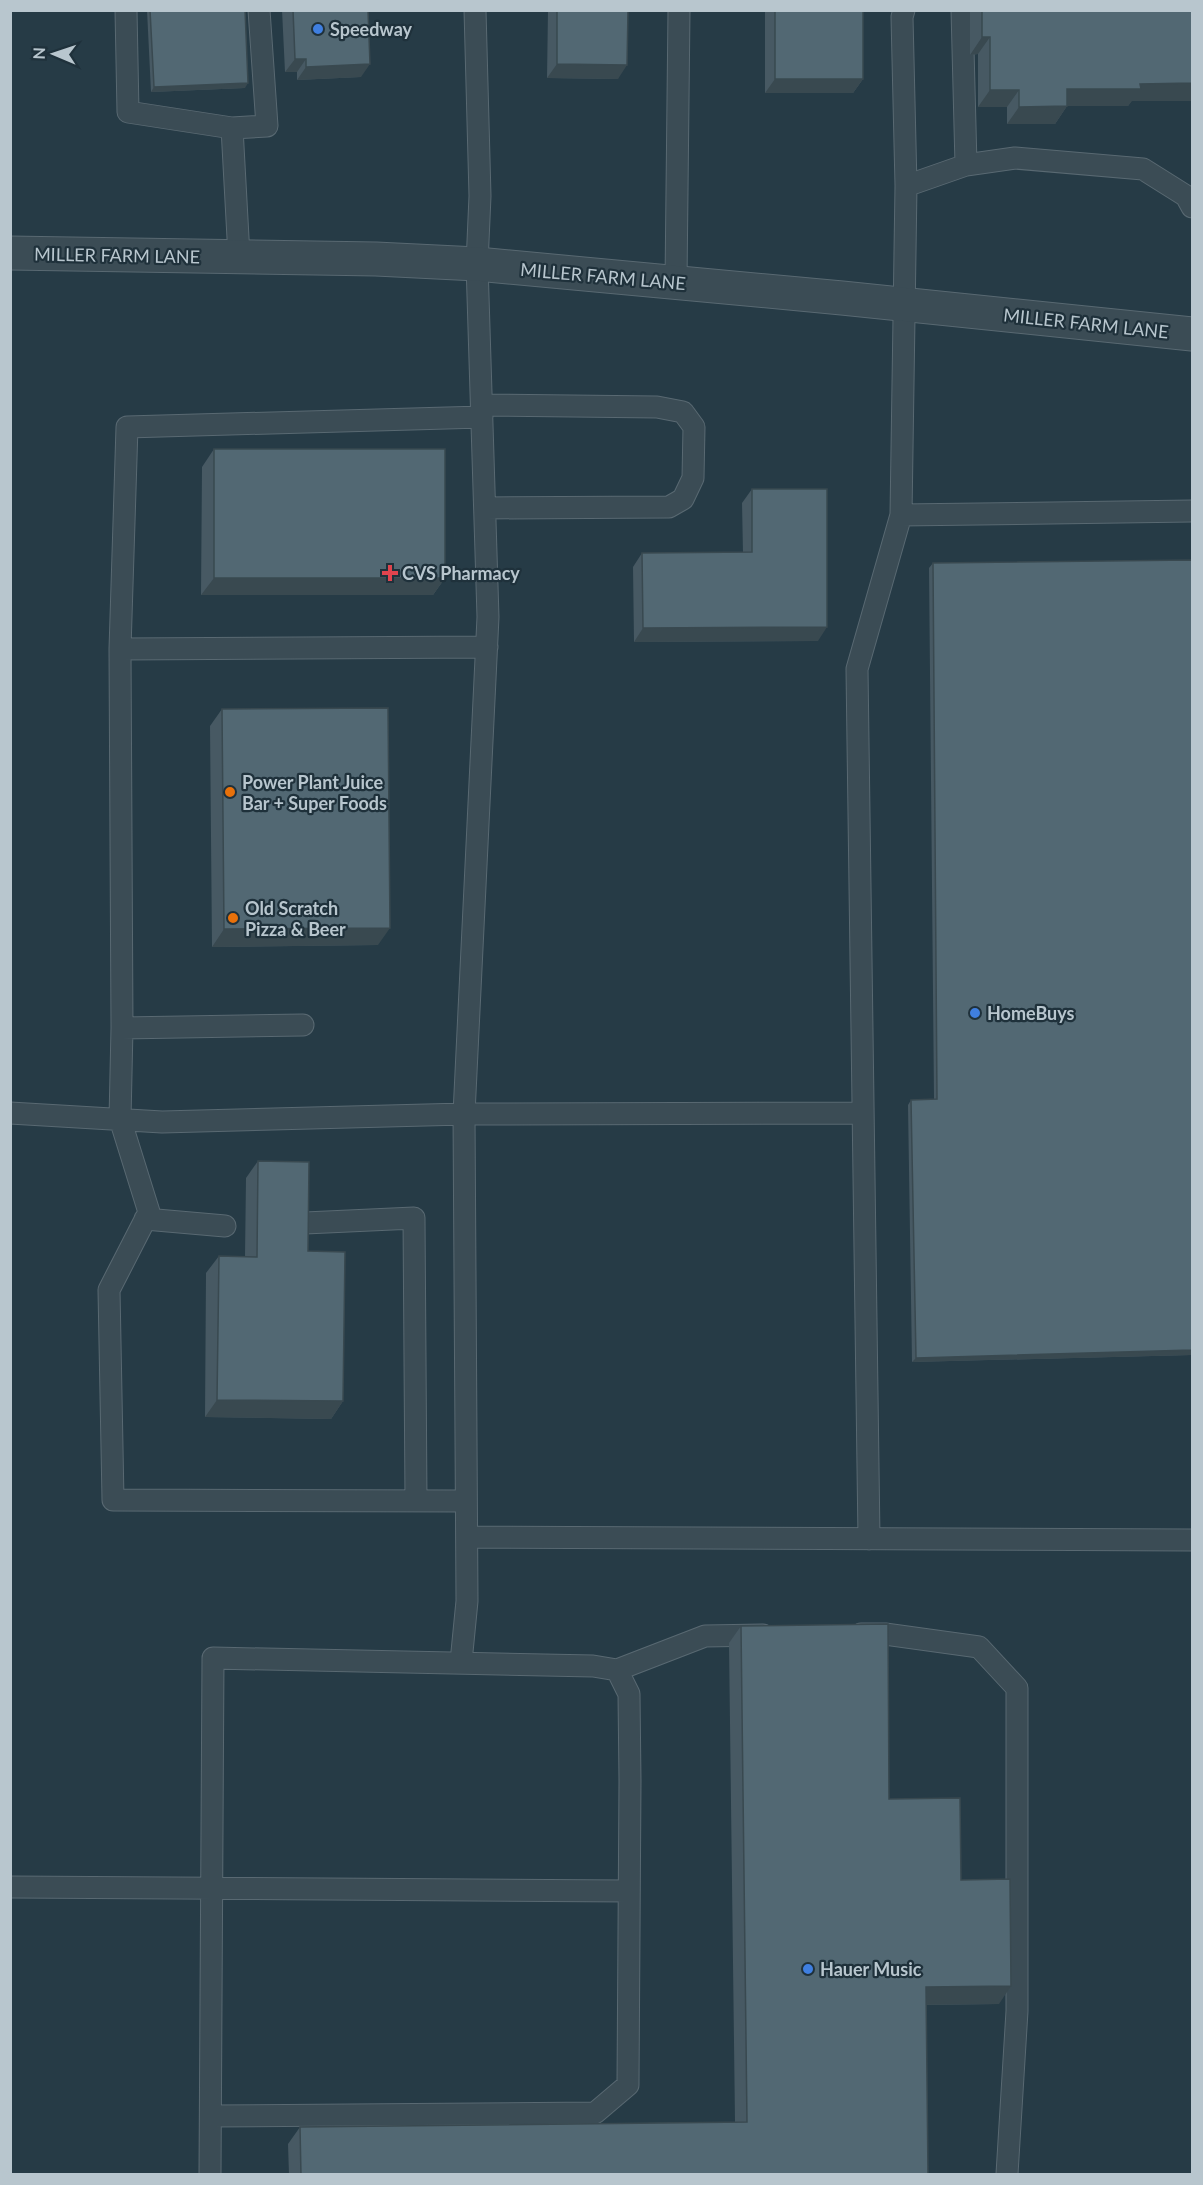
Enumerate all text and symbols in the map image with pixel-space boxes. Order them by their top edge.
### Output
place label: Speedway [330,18,413,40]
marker: Speedway [311,22,325,36]
north arrow [24,24,84,84]
text: N [29,47,48,60]
street label: MILLER FARM LANE [34,243,200,267]
street label: MILLER FARM LANE [519,258,687,294]
street label: MILLER FARM LANE [1002,303,1170,343]
place label: CVS Pharmacy [402,562,520,584]
marker: CVS Pharmacy [383,566,397,580]
place label: Power Plant Juice Bar + Super Foods [242,771,387,814]
marker: Power Plant Juice Bar + Super Foods [223,785,237,799]
place label: Old Scratch Pizza & Beer [245,897,346,940]
marker: Old Scratch Pizza & Beer [226,911,240,925]
place label: HomeBuys [987,1002,1075,1024]
marker: HomeBuys [968,1006,982,1020]
place label: Hauer Music [820,1958,922,1980]
marker: Hauer Music [801,1962,815,1976]

